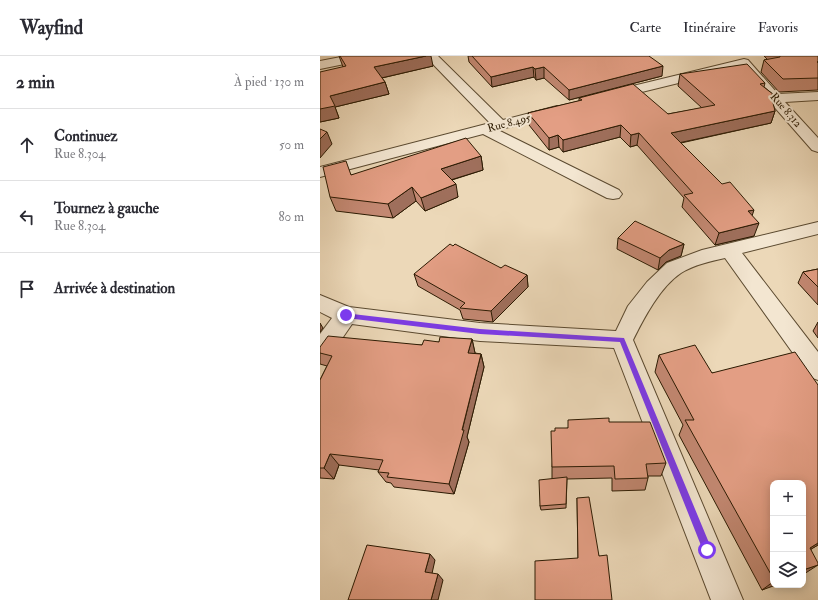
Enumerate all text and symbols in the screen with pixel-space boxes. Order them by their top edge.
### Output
text: Wayfind [20,16,83,40]
text: Carte [630,19,661,36]
text: Itinéraire [683,19,736,36]
text: Favoris [758,19,798,36]
text: 2 min [16,72,55,93]
text: À pied · 130 m [234,74,304,90]
street label: Rue 8.312 [768,90,805,130]
street label: Rue 8.495 [486,111,532,135]
text: Continuez [54,127,118,146]
icon: ahead [16,134,38,156]
text: 50 m [279,137,304,153]
text: Rue 8.304 [54,146,105,162]
text: Tournez à gauche [54,199,159,218]
icon: left [16,206,38,228]
text: 80 m [278,209,304,225]
text: Rue 8.304 [54,218,105,234]
icon: arrive [16,278,38,300]
text: Arrivée à destination [54,279,175,298]
route end [337,306,355,324]
map controls [770,480,806,588]
button: + [770,480,806,516]
button: − [770,516,806,552]
route start [698,541,716,559]
button: layers [770,552,806,588]

